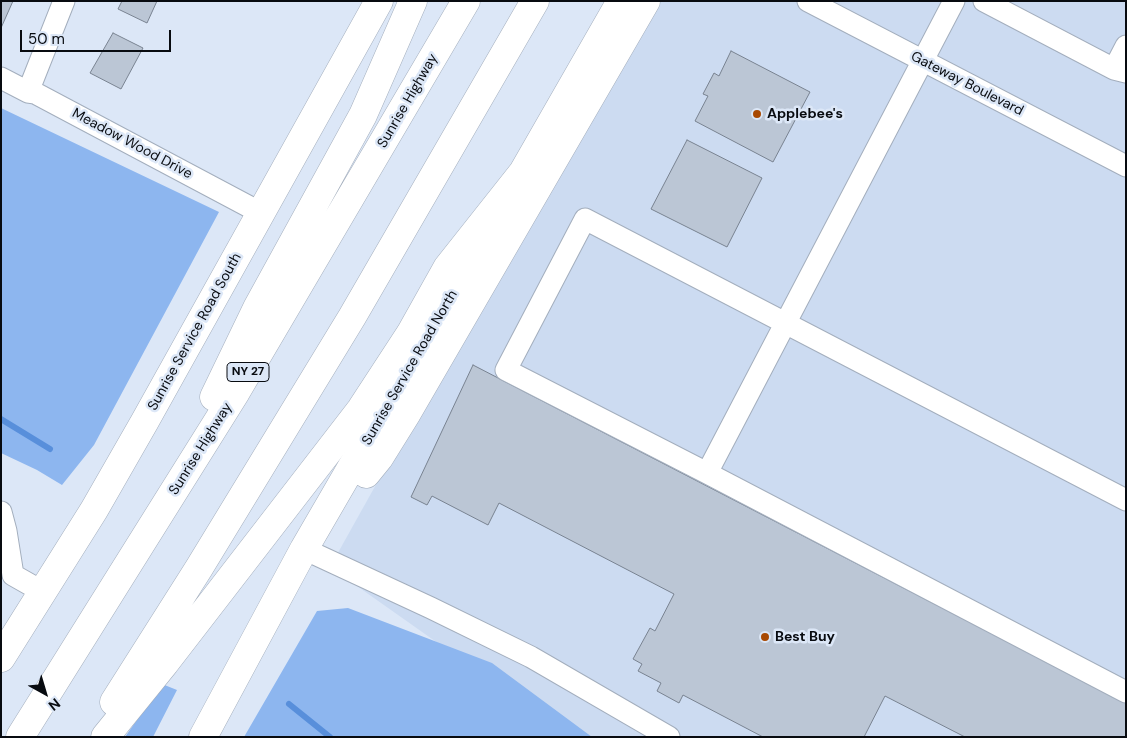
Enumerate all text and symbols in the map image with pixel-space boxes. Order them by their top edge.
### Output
scale bar [22,20,174,52]
text: 50 m [28,29,65,49]
street label: Gateway Boulevard [908,48,1026,120]
street label: Sunrise Highway [374,51,442,151]
street label: Meadow Wood Drive [69,105,195,183]
place label: Applebee's [767,106,843,122]
marker: Applebee's [751,108,763,120]
street label: Sunrise Service Road South [145,250,245,414]
street label: Sunrise Service Road North [359,288,461,448]
road number: NY 27 [227,362,269,382]
street label: Sunrise Highway [166,400,236,498]
place label: Best Buy [775,629,835,645]
marker: Best Buy [759,631,771,643]
north arrow [20,668,70,718]
text: N [45,694,64,715]

